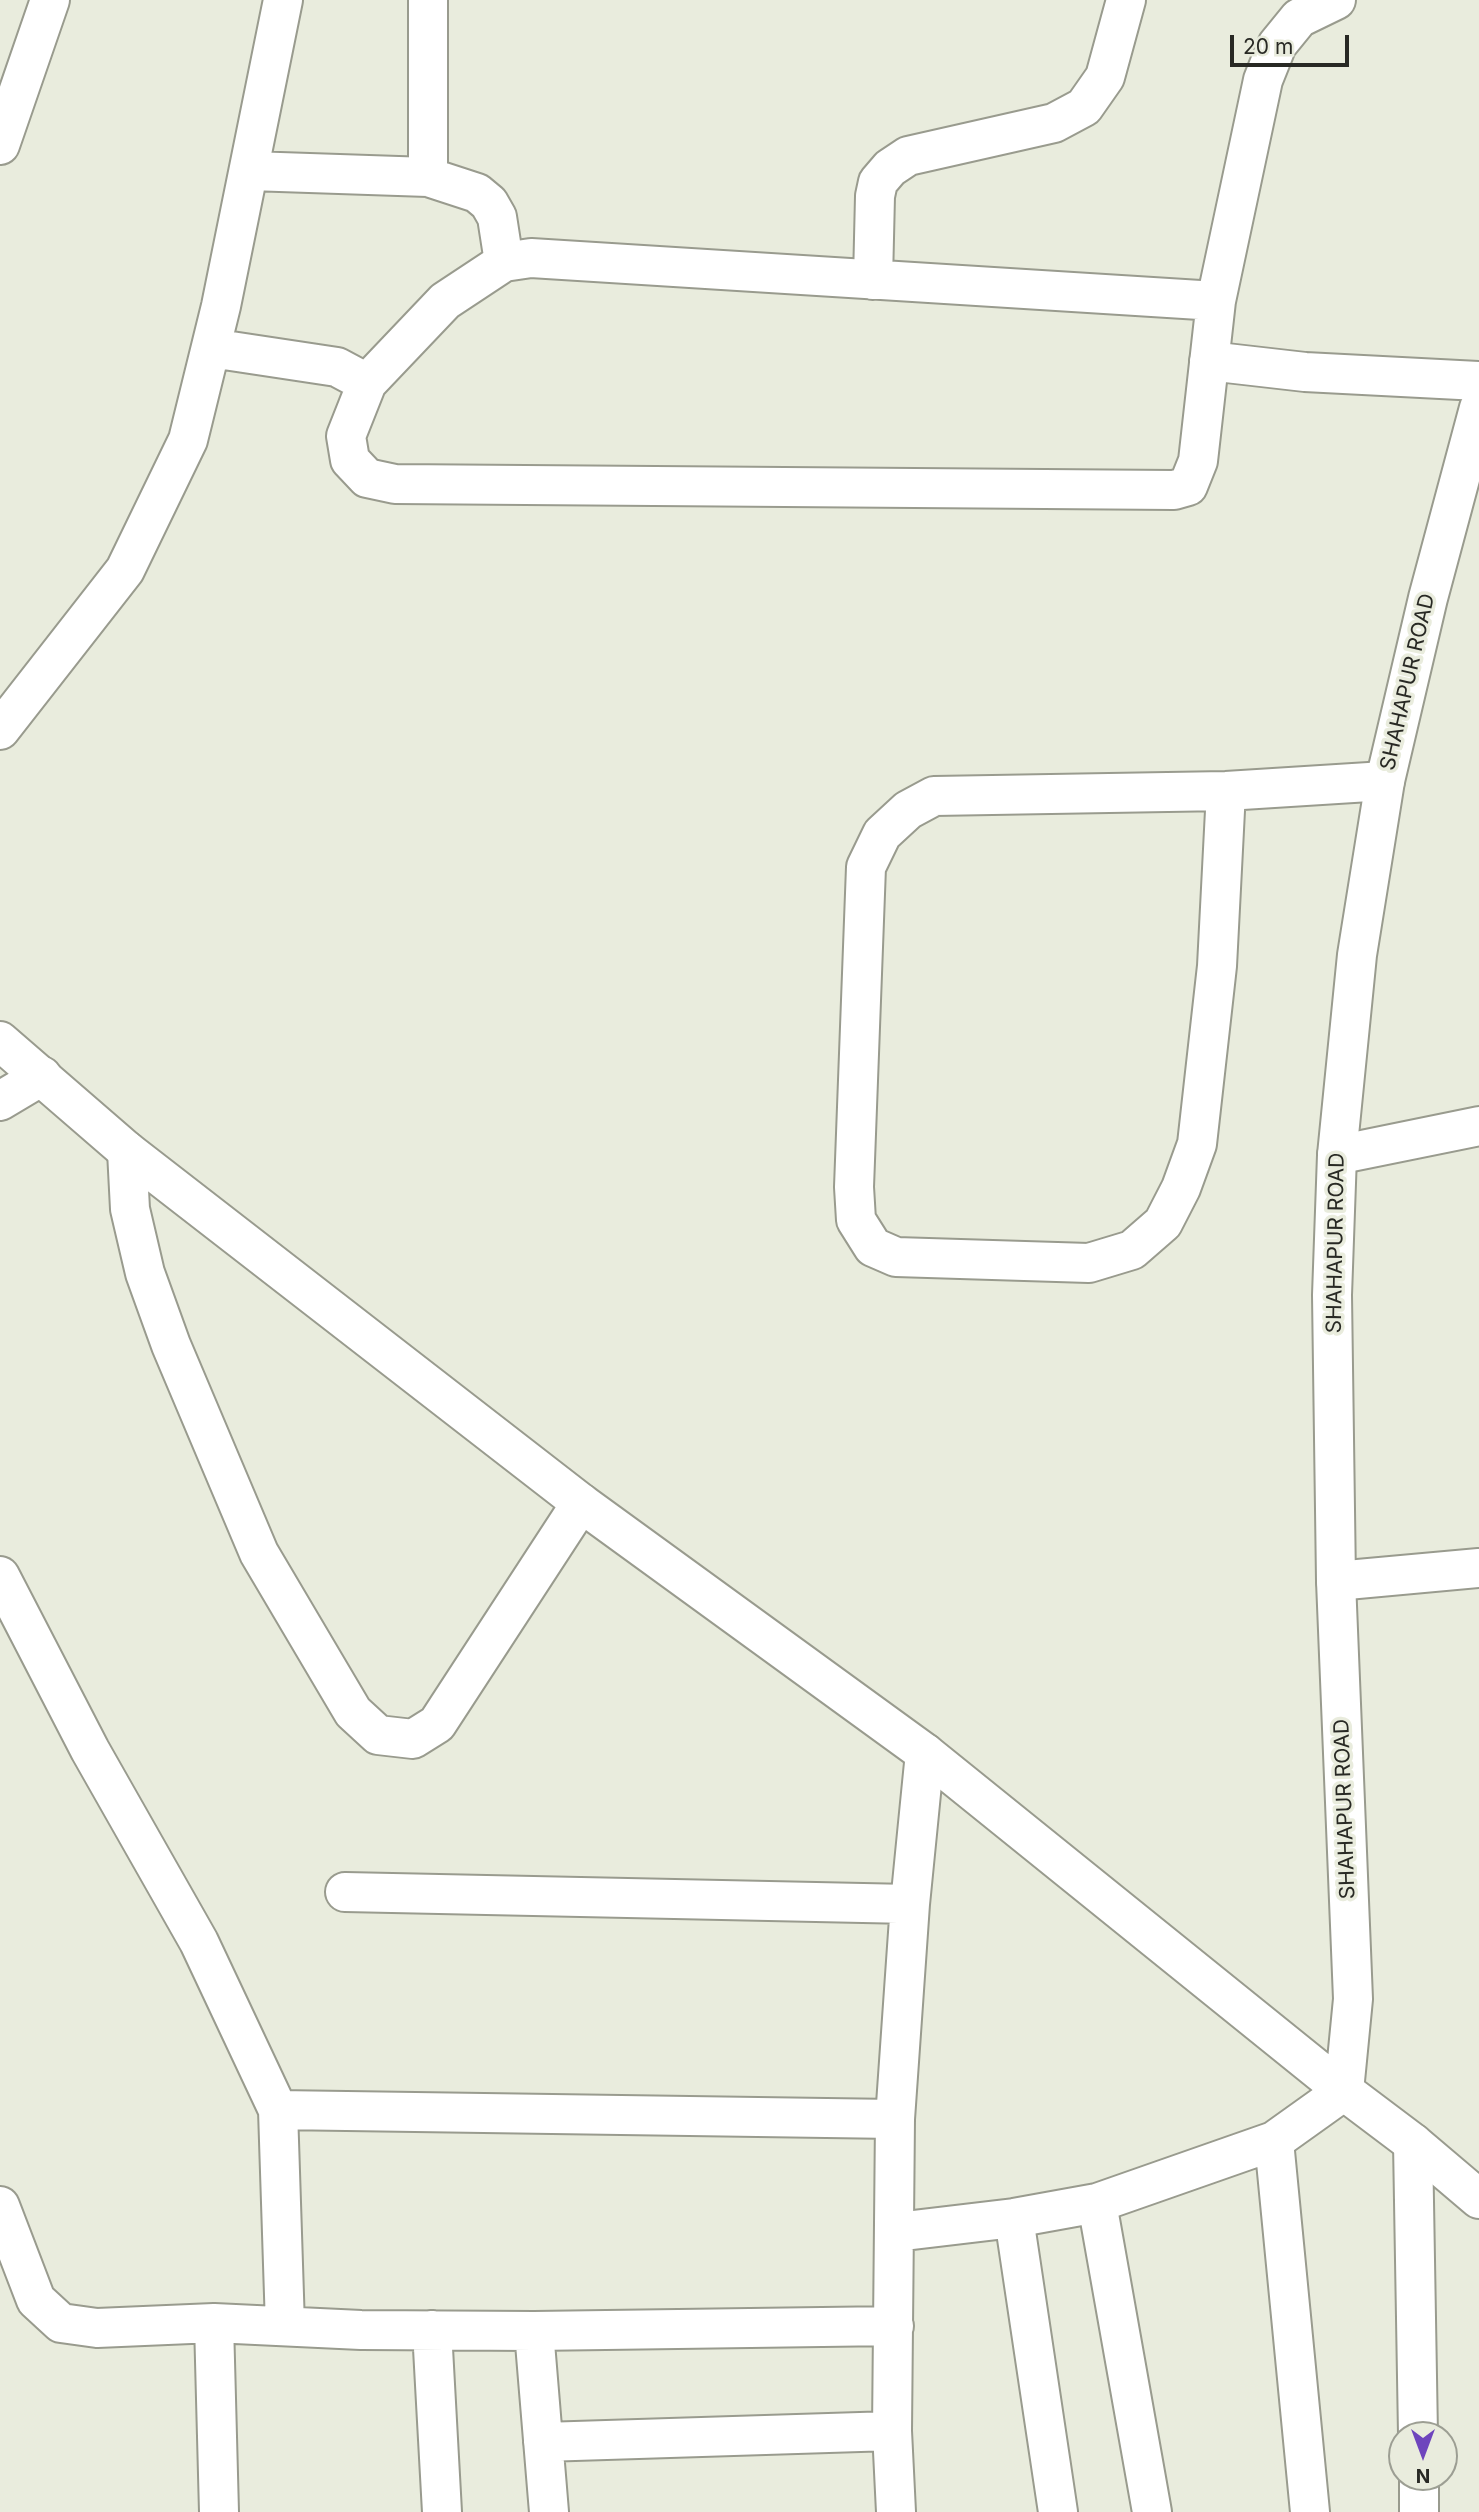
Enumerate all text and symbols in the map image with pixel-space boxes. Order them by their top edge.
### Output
scale bar [1234,21,1353,65]
text: 20 m [1243,34,1293,59]
street label: SHAHAPUR ROAD [1375,591,1441,773]
street label: SHAHAPUR ROAD [1322,1152,1350,1334]
street label: SHAHAPUR ROAD [1329,1718,1361,1900]
north arrow [1388,2421,1458,2491]
text: N [1416,2464,1430,2487]

